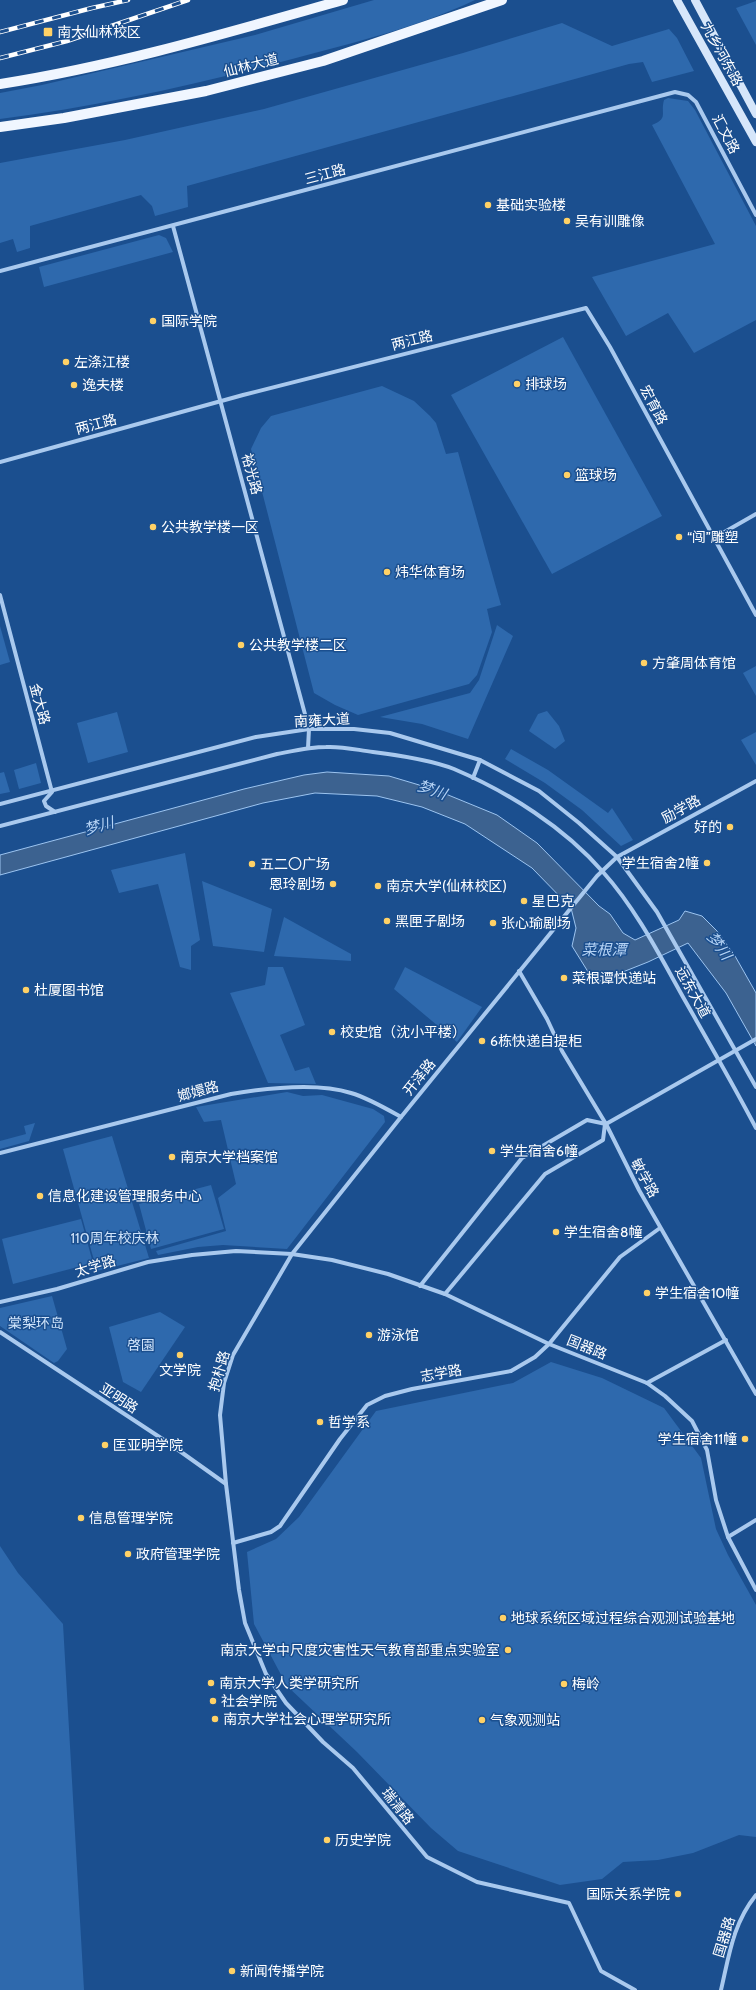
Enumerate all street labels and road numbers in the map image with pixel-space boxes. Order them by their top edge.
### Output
street label: 九乡河东路 [697,19,747,89]
street label: 仙林大道 [222,49,280,81]
street label: 汇文路 [708,111,744,157]
street label: 三江路 [302,160,348,188]
street label: 两江路 [389,326,435,354]
street label: 宏育路 [636,382,672,428]
street label: 两江路 [73,410,119,438]
street label: 裕光路 [238,451,266,497]
street label: 金大路 [26,681,54,727]
street label: 南雍大道 [294,710,350,730]
street label: 励学路 [658,791,704,827]
street label: 远东大道 [672,963,714,1021]
street label: 开泽路 [399,1055,439,1099]
street label: 嫏嬛路 [175,1077,221,1105]
street label: 敏学路 [627,1155,663,1201]
street label: 太学路 [72,1251,118,1281]
street label: 国器路 [564,1331,610,1363]
street label: 抱朴路 [205,1348,233,1394]
street label: 志学路 [419,1360,463,1386]
street label: 亚明路 [96,1379,142,1417]
street label: 瑞清路 [378,1784,418,1828]
street label: 国器路 [709,1914,739,1960]

